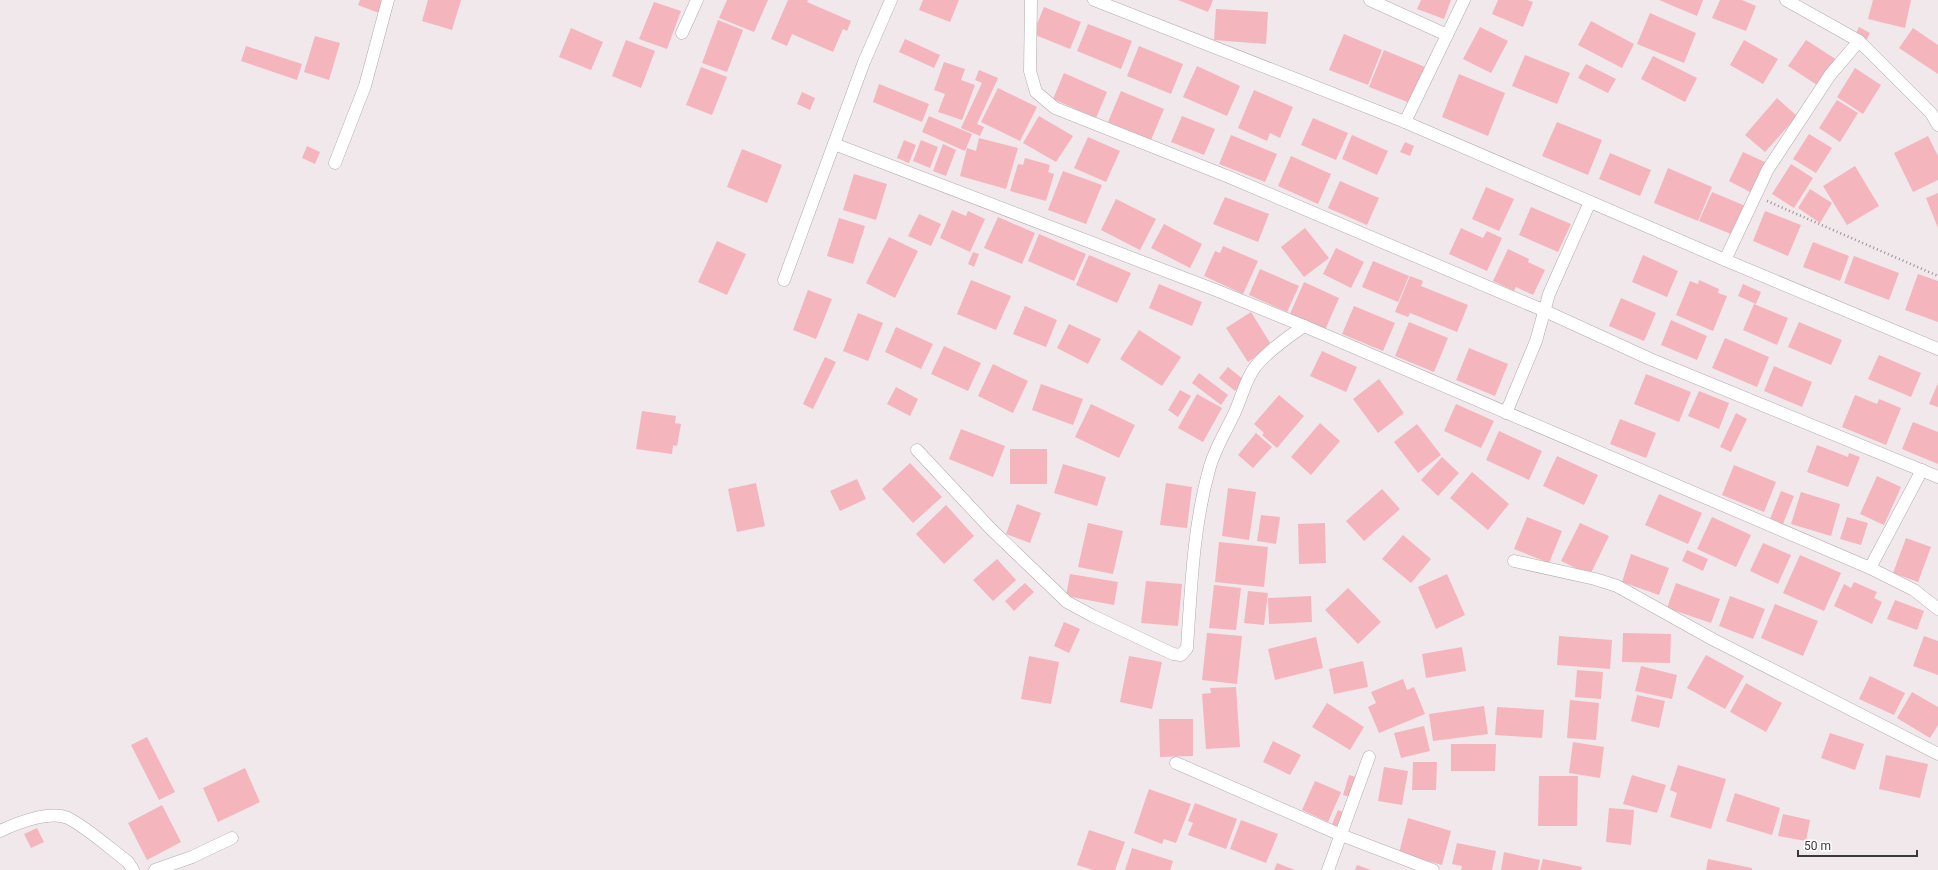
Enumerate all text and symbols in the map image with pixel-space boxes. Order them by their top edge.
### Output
scale bar [1798,832,1917,858]
text: 50 m [1804,839,1831,853]

